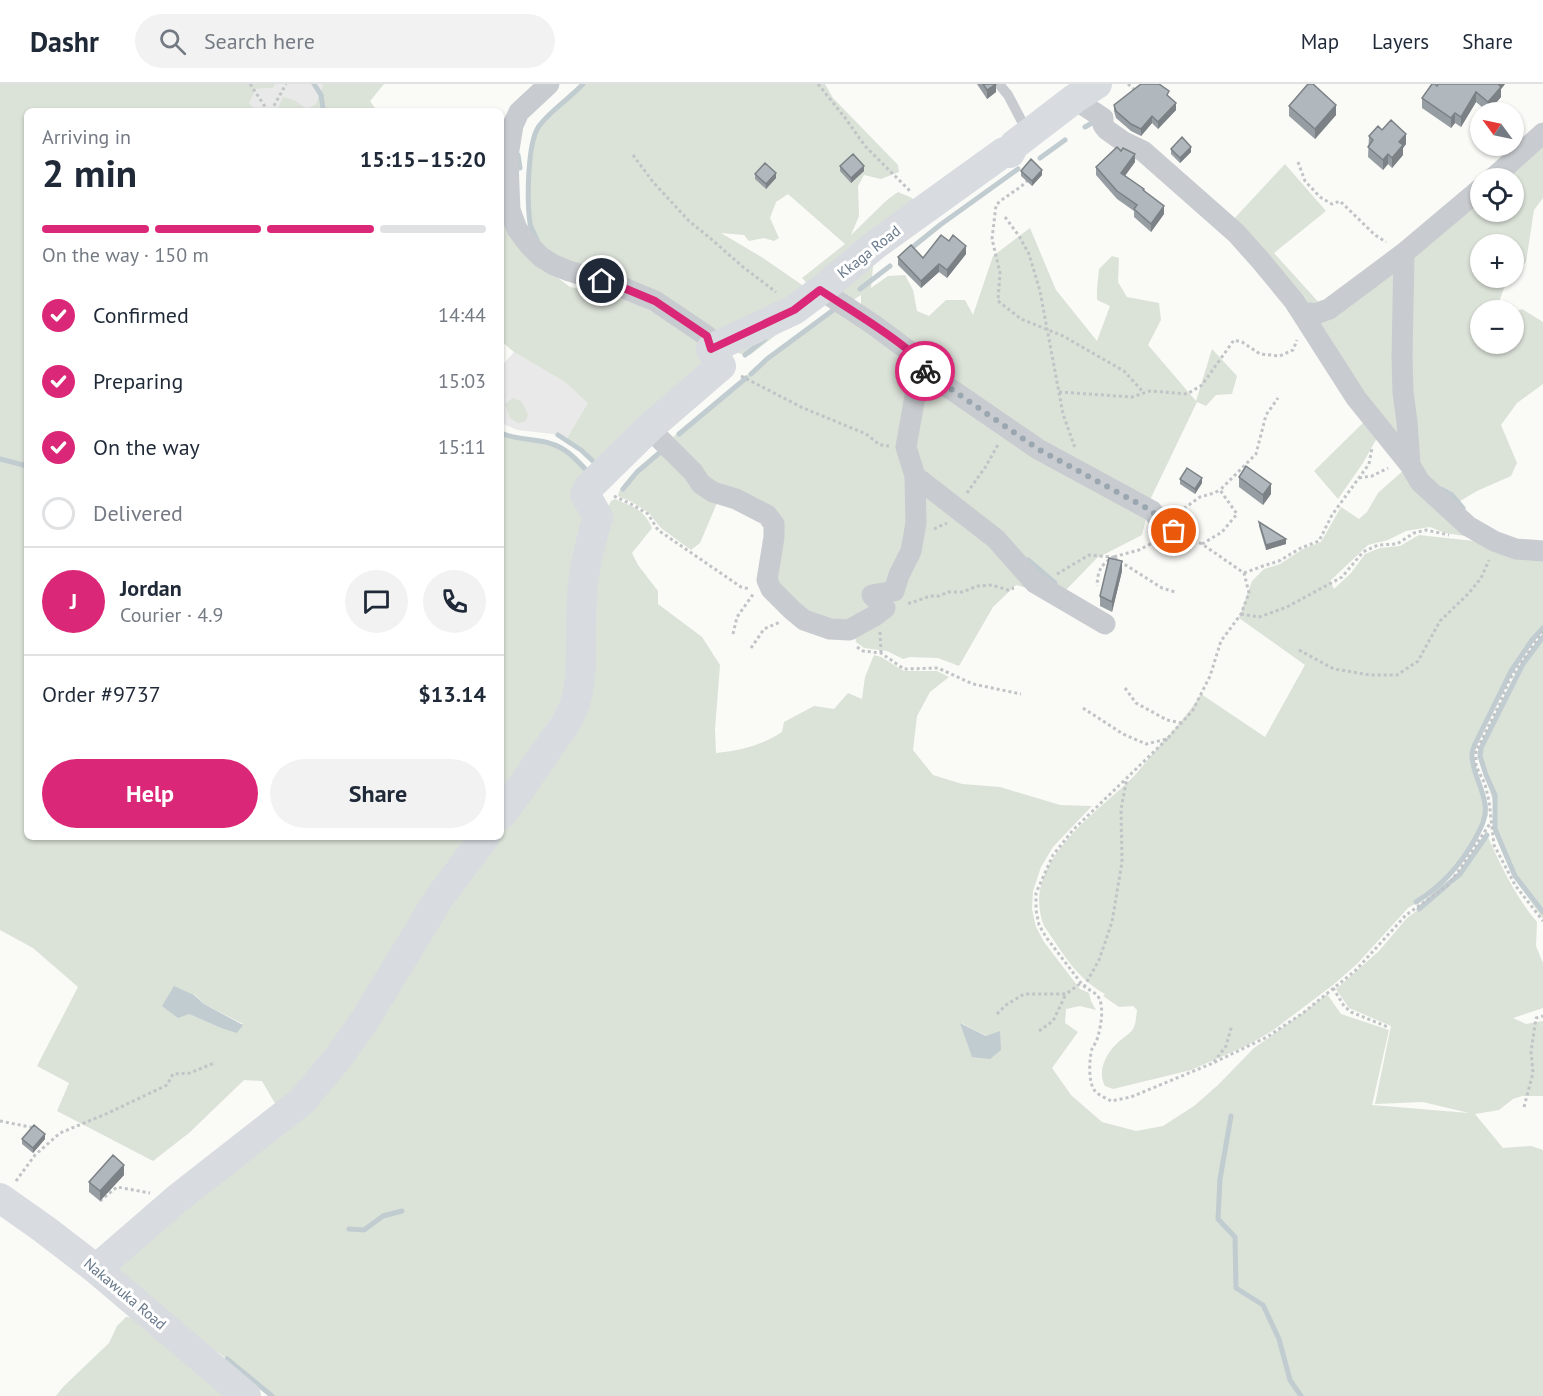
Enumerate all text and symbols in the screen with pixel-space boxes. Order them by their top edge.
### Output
search box [135,14,555,68]
text: Dashr [30,23,99,60]
icon: search [156,25,189,58]
text: Search here [204,27,315,55]
text: Map [1301,28,1339,55]
text: Layers [1372,28,1429,55]
text: Share [1462,28,1513,55]
north arrow [1470,102,1524,156]
map controls [1470,102,1524,354]
text: Arriving in [42,124,131,150]
text: 15:15–15:20 [360,145,486,173]
text: 2 min [42,147,137,198]
button: locate [1470,168,1524,222]
street label: Kkaga Road [833,221,904,282]
button: + [1470,234,1524,288]
text: On the way · 150 m [42,242,209,268]
pin [576,255,627,306]
icon: home [585,264,618,297]
icon: check [42,299,75,332]
button: − [1470,300,1524,354]
text: Confirmed [93,301,189,329]
text: 14:44 [438,302,486,328]
courier [895,341,955,401]
icon: bike [909,355,942,388]
icon: check [42,365,75,398]
text: Preparing [93,367,183,395]
text: 15:03 [438,368,486,394]
icon: check [42,431,75,464]
text: On the way [93,433,200,461]
text: 15:11 [438,434,486,460]
text: Delivered [93,499,183,527]
pin [1148,505,1199,556]
icon: bag [1157,514,1190,547]
button: chat [345,570,408,633]
button: phone [423,570,486,633]
text: Jordan [120,574,182,602]
text: J [70,587,77,615]
text: Courier · 4.9 [120,602,223,628]
text: Order #9737 [42,680,161,708]
text: $13.14 [418,680,486,708]
button: Help [42,759,258,828]
button: Share [270,759,486,828]
street label: Nakawuka Road [80,1254,170,1334]

